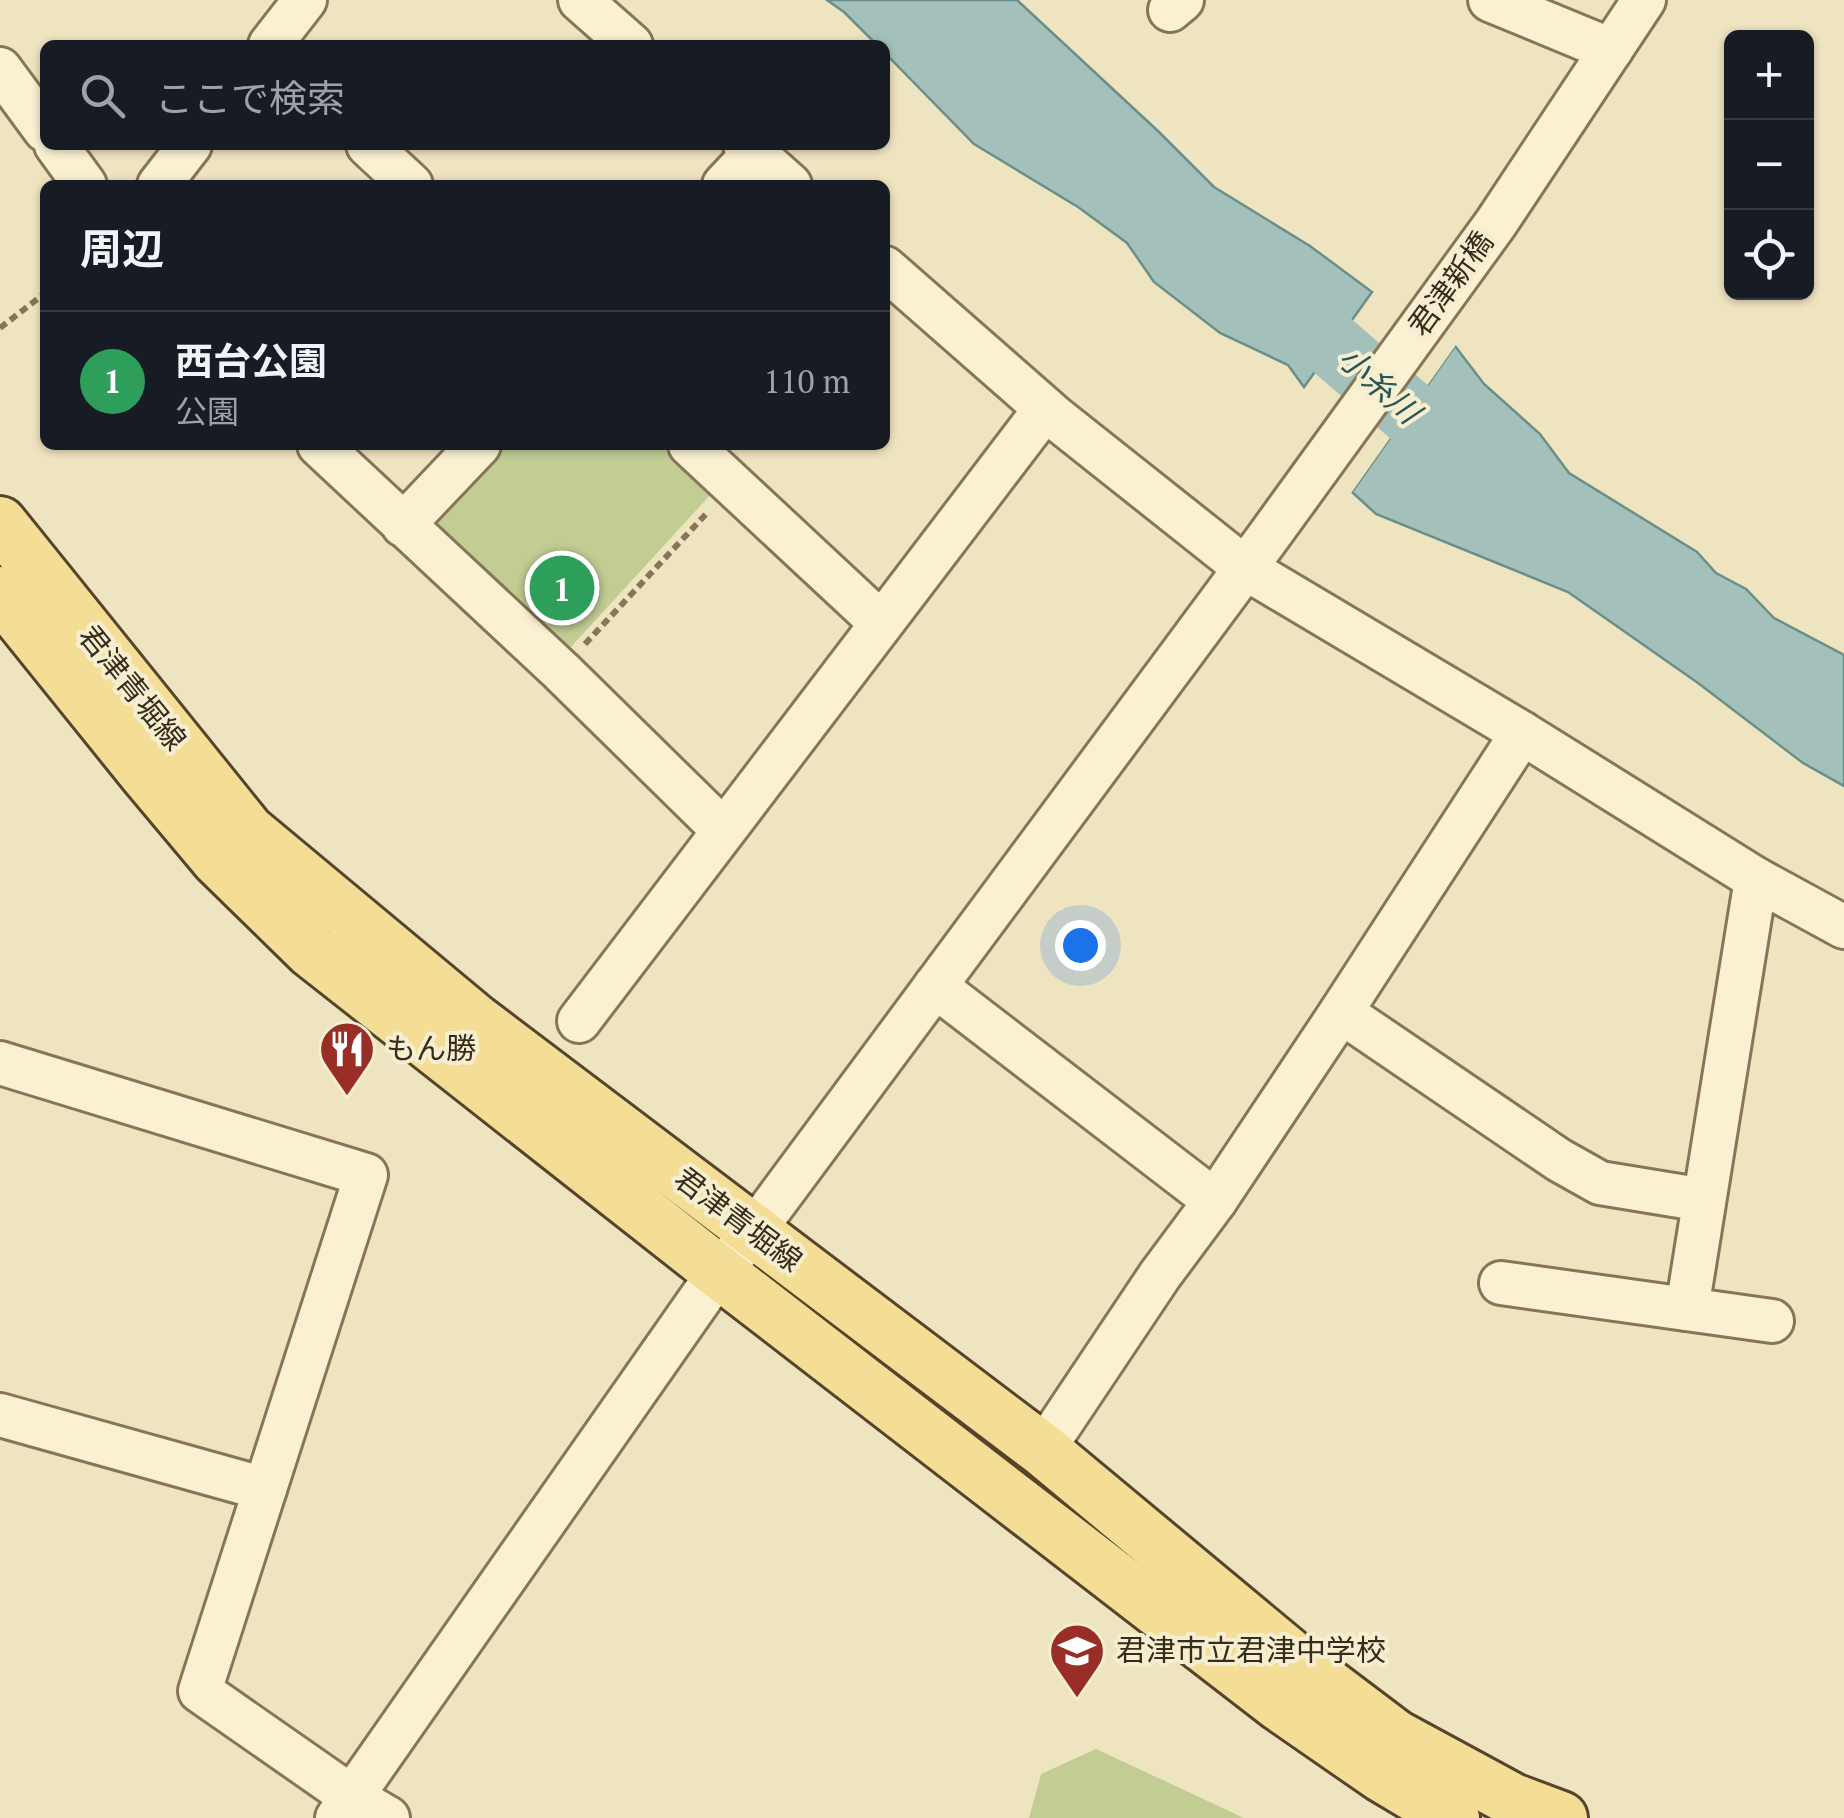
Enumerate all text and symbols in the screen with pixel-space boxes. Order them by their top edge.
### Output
map controls [1724,30,1814,300]
button: + [1724,30,1814,120]
search box [40,40,890,150]
icon: search [75,68,130,123]
text: ここで検索 [155,73,345,123]
button: − [1724,120,1814,210]
button: locate [1724,210,1814,300]
text: 周辺 [80,220,164,276]
street label: 君津新橋 [1399,223,1502,344]
text: 西台公園 [175,336,327,386]
water label: 小糸川 [1330,337,1432,434]
text: 1 [103,360,122,402]
text: 110 m [763,360,850,402]
text: 公園 [175,390,239,432]
pin: 1 [530,550,594,626]
street label: 君津青堀線 [70,616,196,758]
your location [1055,920,1106,971]
restaurant icon: もん勝 [317,1019,377,1098]
place label: もん勝 [386,1028,476,1068]
street label: 君津青堀線 [667,1158,811,1280]
school or university icon: 君津市立君津中学校 [1047,1621,1107,1700]
place label: 君津市立君津中学校 [1116,1630,1386,1670]

